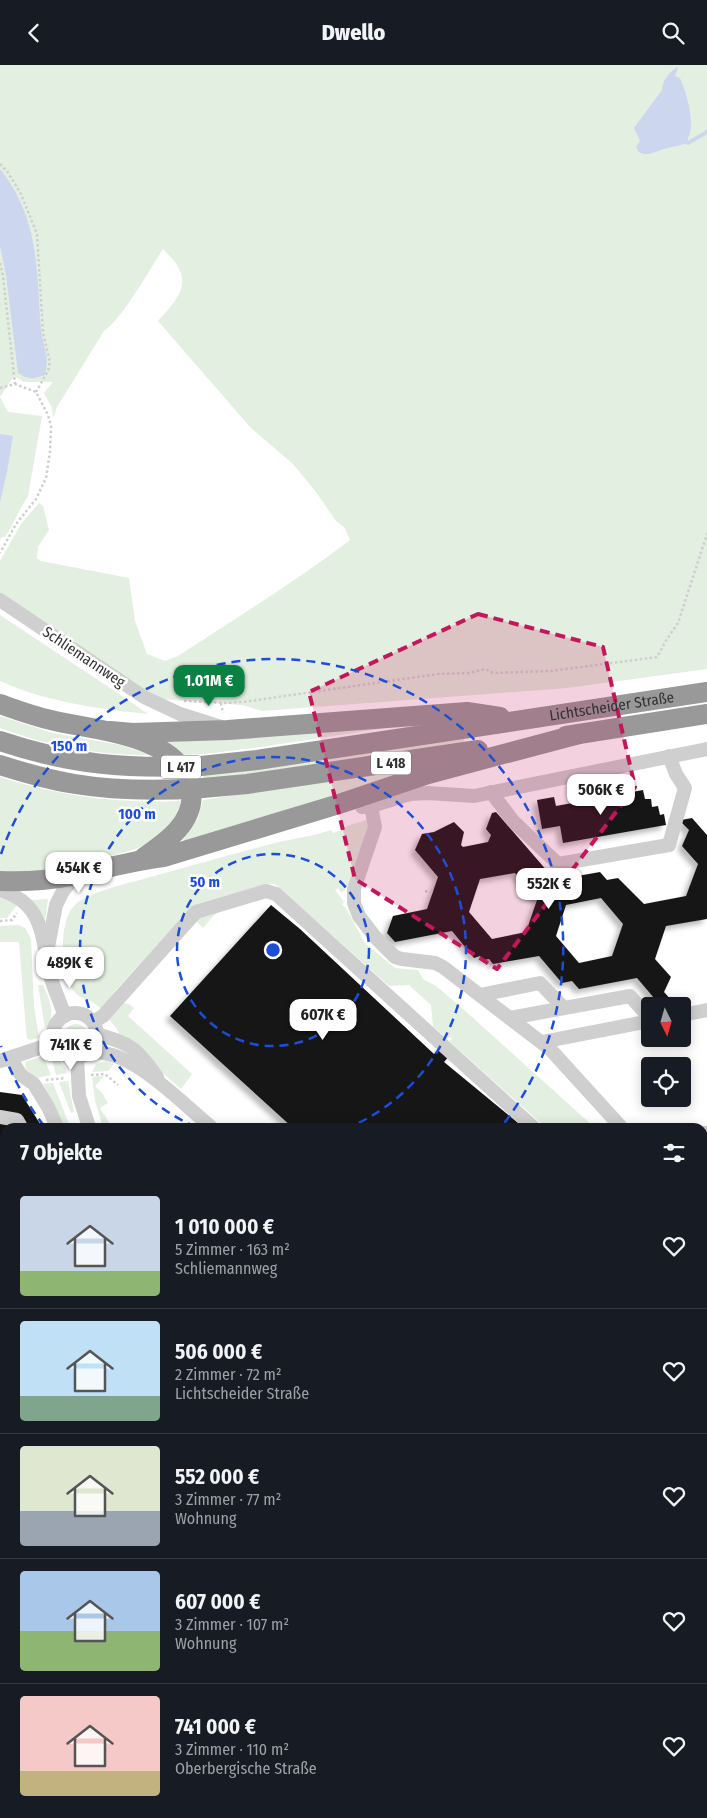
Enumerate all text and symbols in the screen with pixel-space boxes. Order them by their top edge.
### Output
icon: back [20,19,48,47]
text: Dwello [322,19,385,46]
icon: search [659,19,687,47]
street label: Schliemannweg [39,623,129,691]
pin: 1.01M € [163,665,255,707]
text: 1.01M € [185,671,233,690]
street label: Lichtscheider Straße [548,688,675,725]
text: 150 m [51,737,87,755]
road number: L 418 [371,751,411,775]
road number: L 417 [161,755,201,779]
pin: 506K € [560,773,642,816]
text: 506K € [578,780,624,799]
text: 100 m [118,805,156,823]
pin: 454K € [38,851,120,894]
text: 454K € [56,858,102,877]
pin: 552K € [508,867,590,910]
text: 50 m [190,873,220,891]
text: 552K € [527,874,571,893]
centre of rings [264,941,282,959]
pin: 489K € [29,947,111,989]
text: 489K € [47,953,93,972]
north arrow [641,997,691,1047]
map controls [641,997,691,1107]
pin: 607K € [282,999,364,1041]
text: 607K € [301,1005,345,1024]
pin: 741K € [30,1029,112,1071]
text: 741K € [50,1035,92,1054]
button: locate [641,1057,691,1107]
icon: filters [660,1139,688,1167]
text: 7 Objekte [20,1140,102,1166]
text: 1 010 000 € [175,1214,274,1240]
icon: home [60,1216,120,1276]
icon: heart [660,1232,688,1260]
text: 5 Zimmer · 163 m² [175,1240,290,1259]
text: Schliemannweg [175,1259,277,1278]
text: 506 000 € [175,1339,262,1365]
icon: home [60,1341,120,1401]
icon: heart [660,1357,688,1385]
text: 2 Zimmer · 72 m² [175,1365,282,1384]
text: Lichtscheider Straße [175,1384,309,1403]
text: 552 000 € [175,1464,259,1490]
icon: home [60,1466,120,1526]
icon: heart [660,1482,688,1510]
text: 3 Zimmer · 77 m² [175,1490,281,1509]
text: Wohnung [175,1509,236,1528]
text: 607 000 € [175,1589,260,1615]
icon: home [60,1591,120,1651]
icon: heart [660,1607,688,1635]
text: 3 Zimmer · 107 m² [175,1615,289,1634]
text: Wohnung [175,1634,236,1653]
text: 741 000 € [175,1714,256,1740]
icon: home [60,1716,120,1776]
icon: heart [660,1732,688,1760]
text: 3 Zimmer · 110 m² [175,1740,289,1759]
text: Oberbergische Straße [175,1759,317,1778]

